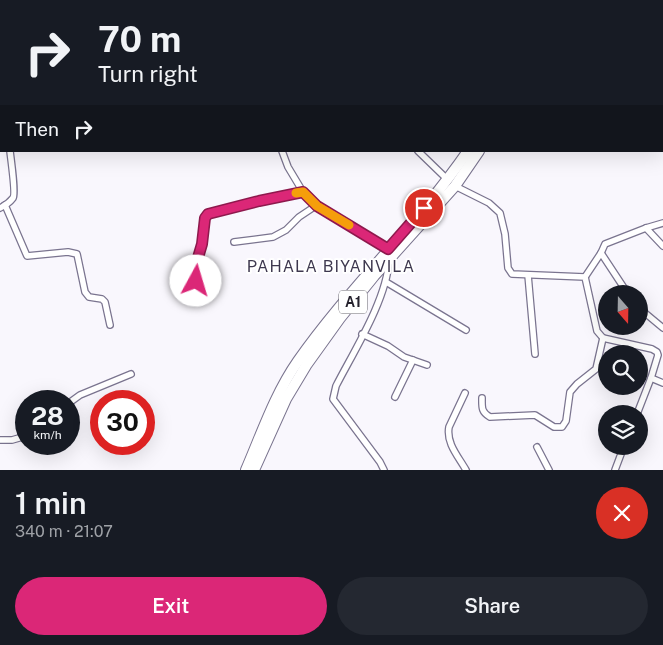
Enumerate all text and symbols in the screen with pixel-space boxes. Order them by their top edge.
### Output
text: 70 m [98,19,181,60]
icon: right [15,20,80,85]
text: Turn right [98,61,198,87]
icon: right [69,115,97,143]
text: Then [15,118,59,140]
pin [403,187,445,229]
icon: arrive [410,194,438,222]
position arrow [169,254,221,306]
district label: PAHALA BIYANVILA [247,257,415,276]
north arrow [598,285,648,335]
map controls [598,285,648,455]
road number: A1 [339,290,367,314]
button: search [598,345,648,395]
speed limit sign: 30 [90,390,155,455]
text: 28 [31,401,64,431]
button: layers [598,405,648,455]
text: km/h [33,428,62,442]
text: 1 min [15,485,86,521]
button: close [596,487,648,539]
text: 340 m · 21:07 [15,522,113,541]
button: Exit [15,577,327,635]
button: Share [337,577,648,635]

